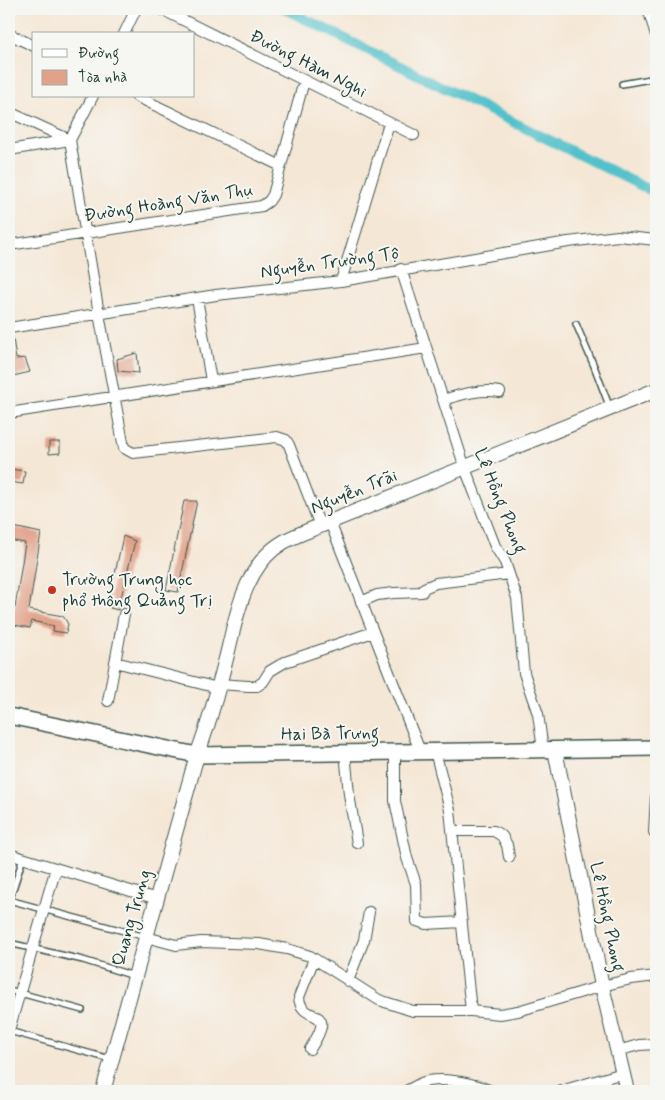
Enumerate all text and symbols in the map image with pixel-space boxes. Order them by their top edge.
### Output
street label: Đường Hàm Nghi [245,24,371,106]
legend [32,32,195,98]
text: Đường [78,44,119,65]
text: Tòa nhà [78,68,127,88]
street label: Đường Hoàng Văn Thụ [82,178,256,230]
street label: Nguyễn Trường Tộ [259,241,401,287]
street label: Lê Hồng Phong [466,445,532,558]
street label: Nguyễn Trãi [307,464,402,522]
place label: Trường Trung học phổ thông Quảng Trị [62,568,212,615]
marker: Trường Trung học phổ thông Quảng Trị [46,584,58,596]
street label: Hai Bà Trưng [281,721,379,749]
street label: Lê Hồng Phong [582,860,630,975]
street label: Quang Trung [107,867,158,970]

